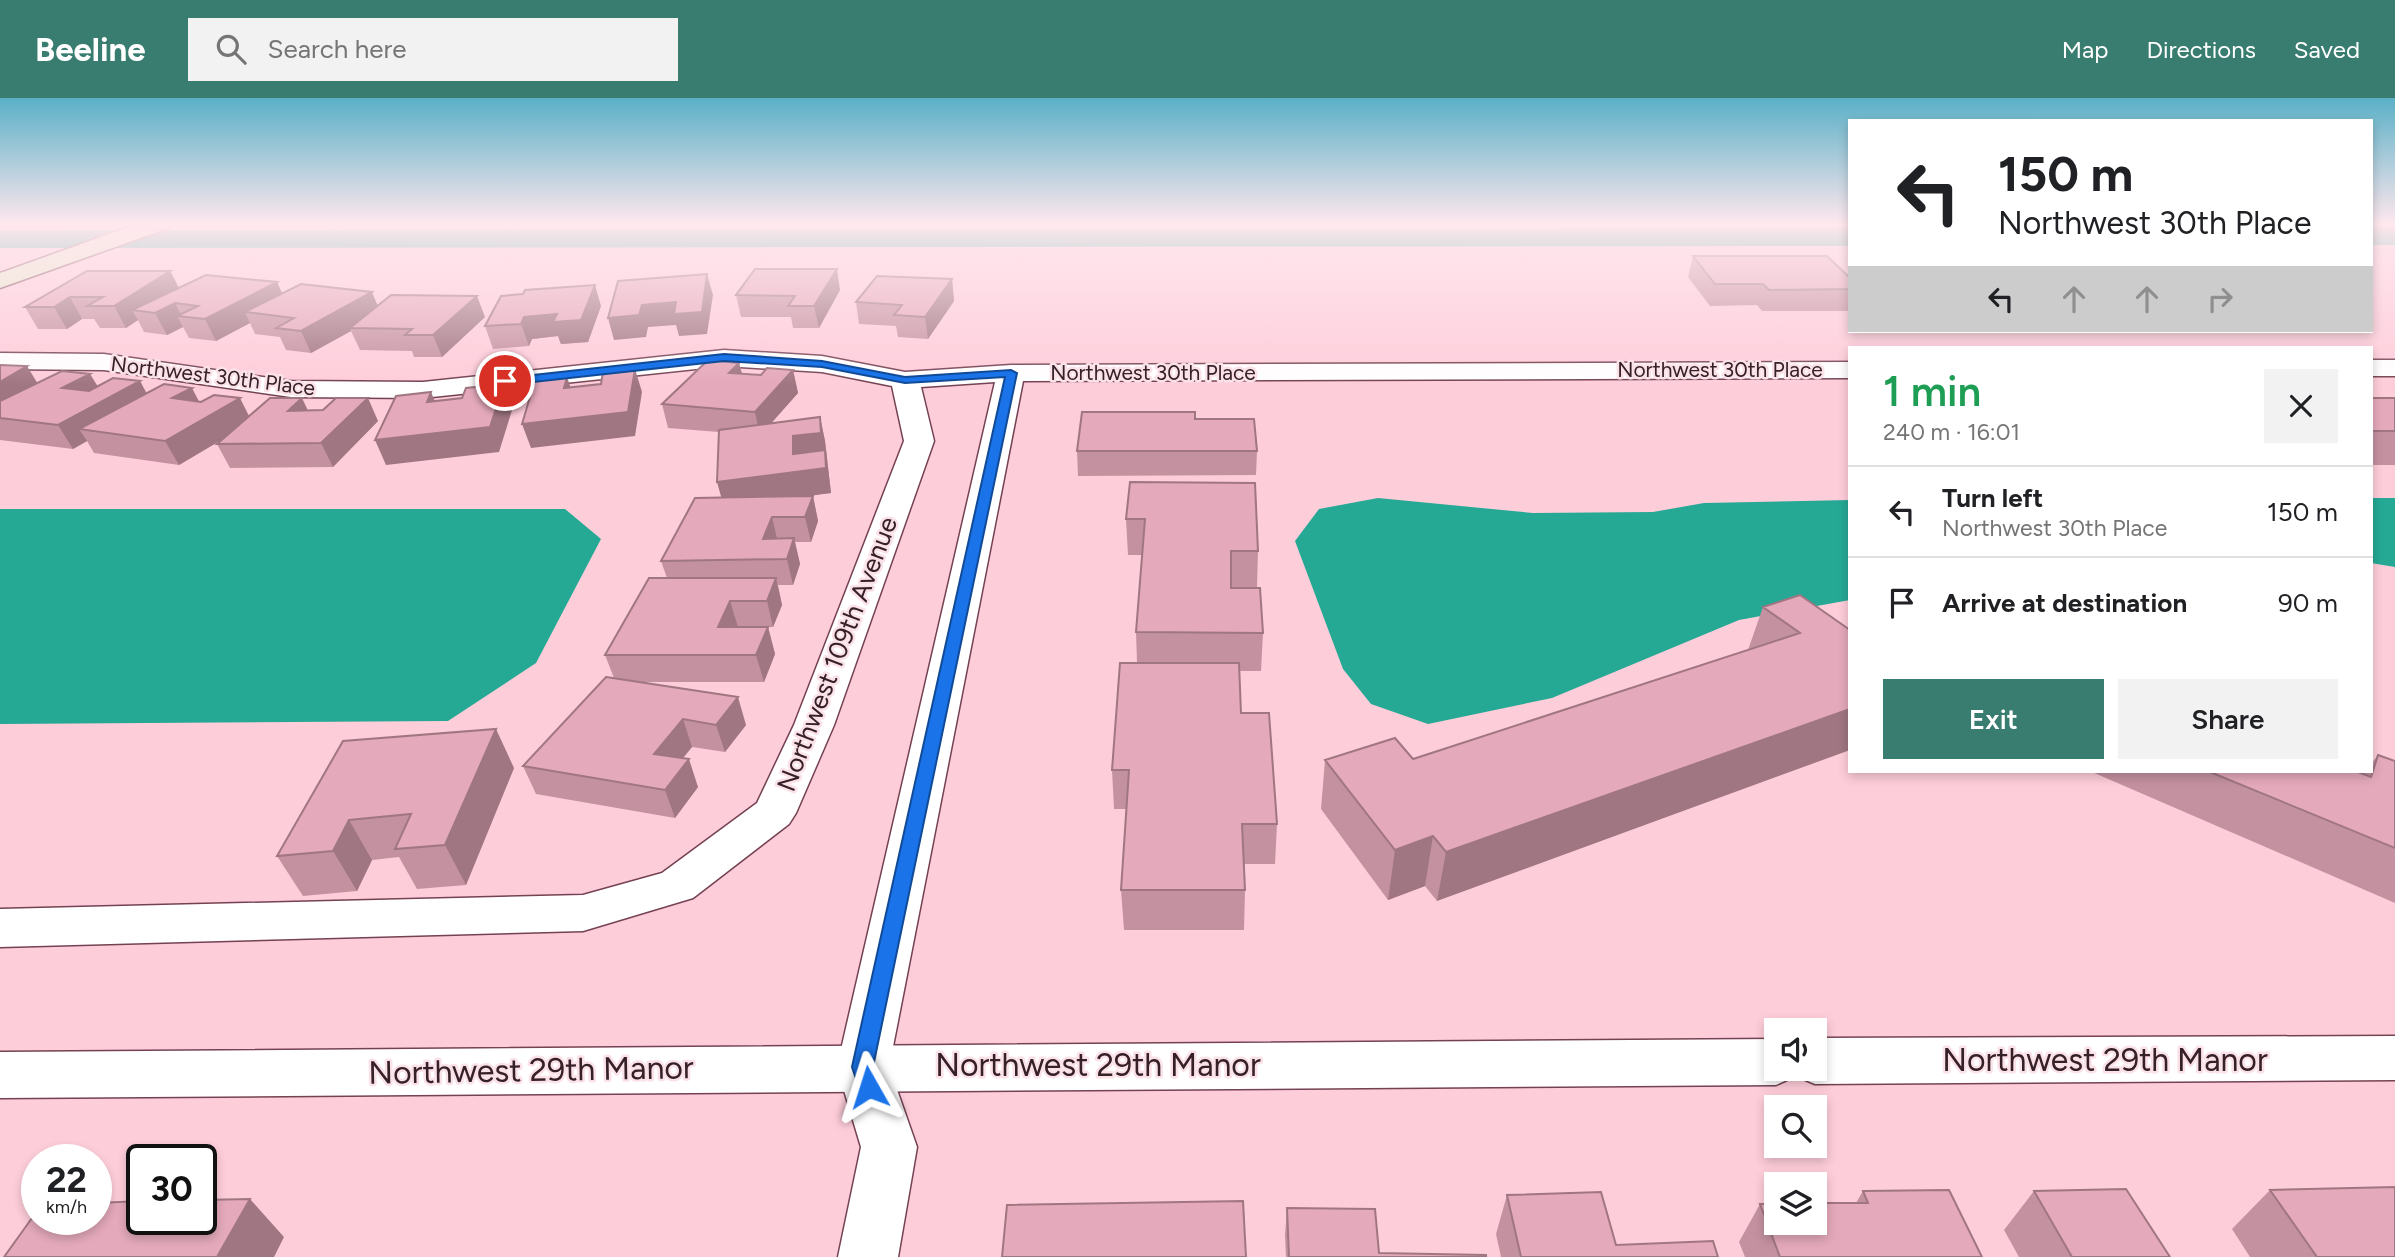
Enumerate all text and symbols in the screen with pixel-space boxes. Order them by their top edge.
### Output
search box [188,18,678,81]
text: Beeline [35,30,146,69]
icon: search [212,30,250,68]
text: Search here [268,33,406,65]
text: Map [2062,35,2108,64]
text: Directions [2146,35,2256,64]
text: Saved [2294,35,2360,64]
text: 150 m [1998,144,2133,203]
icon: left [1883,147,1974,238]
text: Northwest 30th Place [1998,204,2311,242]
icon: left [1982,280,2020,318]
icon: ahead [2055,280,2093,318]
icon: ahead [2128,280,2166,318]
icon: right [2201,280,2239,318]
street label: Northwest 30th Place [109,351,317,400]
pin [475,351,535,411]
street label: Northwest 30th Place [1617,357,1823,382]
street label: Northwest 30th Place [1050,360,1256,385]
icon: arrive [486,362,524,400]
text: 1 min [1883,366,1981,417]
button: close [2264,369,2338,443]
text: 240 m · 16:01 [1883,418,2020,446]
text: Turn left [1942,482,2043,514]
icon: left [1883,493,1921,531]
text: 150 m [2267,496,2338,528]
street label: Northwest 109th Avenue [770,512,904,796]
text: Northwest 30th Place [1942,514,2167,542]
icon: arrive [1883,584,1921,622]
text: Arrive at destination [1942,587,2187,619]
text: 90 m [2278,587,2338,619]
button: Exit [1883,679,2104,759]
button: Share [2118,679,2338,759]
map controls [1764,1018,1827,1235]
button: sound [1764,1018,1827,1081]
street label: Northwest 29th Manor [1942,1041,2268,1079]
street label: Northwest 29th Manor [935,1046,1261,1084]
street label: Northwest 29th Manor [368,1048,694,1092]
position arrow [832,1050,906,1124]
button: search [1764,1095,1827,1158]
speed limit sign: 30 [126,1144,217,1235]
text: 22 [46,1159,87,1201]
button: layers [1764,1172,1827,1235]
text: km/h [46,1196,87,1218]

